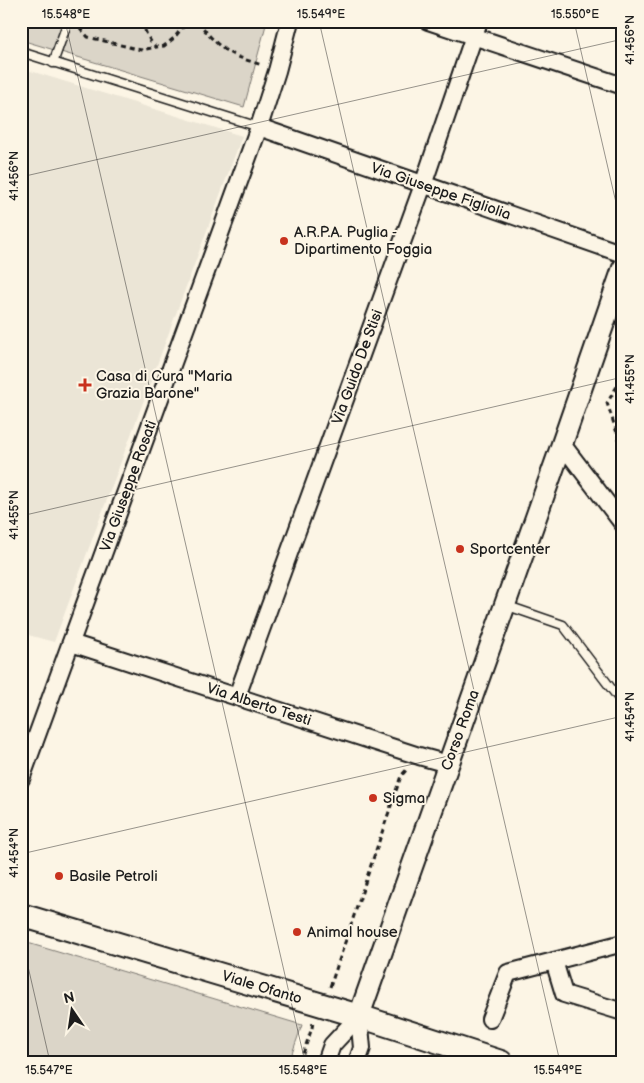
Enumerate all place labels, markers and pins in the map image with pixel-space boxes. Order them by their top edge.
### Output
place label: A.R.P.A. Puglia - Dipartimento Foggia [294,223,432,259]
marker: A.R.P.A. Puglia - Dipartimento Foggia [278,235,290,247]
place label: Casa di Cura "Maria Grazia Barone" [96,367,232,403]
marker: Casa di Cura "Maria Grazia Barone" [78,378,92,392]
place label: Sportcenter [470,540,550,559]
marker: Sportcenter [454,543,466,555]
place label: Sigma [383,789,425,808]
marker: Sigma [367,792,379,804]
place label: Basile Petroli [69,867,158,886]
marker: Basile Petroli [53,870,65,882]
place label: Animal house [307,923,398,942]
marker: Animal house [291,926,303,938]

